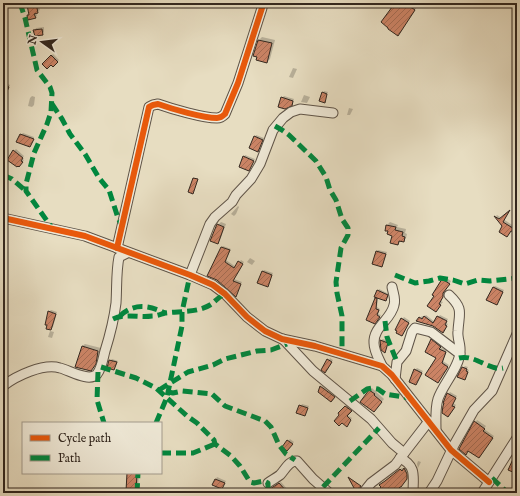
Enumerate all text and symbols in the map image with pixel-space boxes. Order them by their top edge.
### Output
north arrow [22,22,62,62]
text: N [25,33,41,47]
legend [22,422,162,474]
text: Cycle path [58,431,112,447]
text: Path [58,451,81,466]

